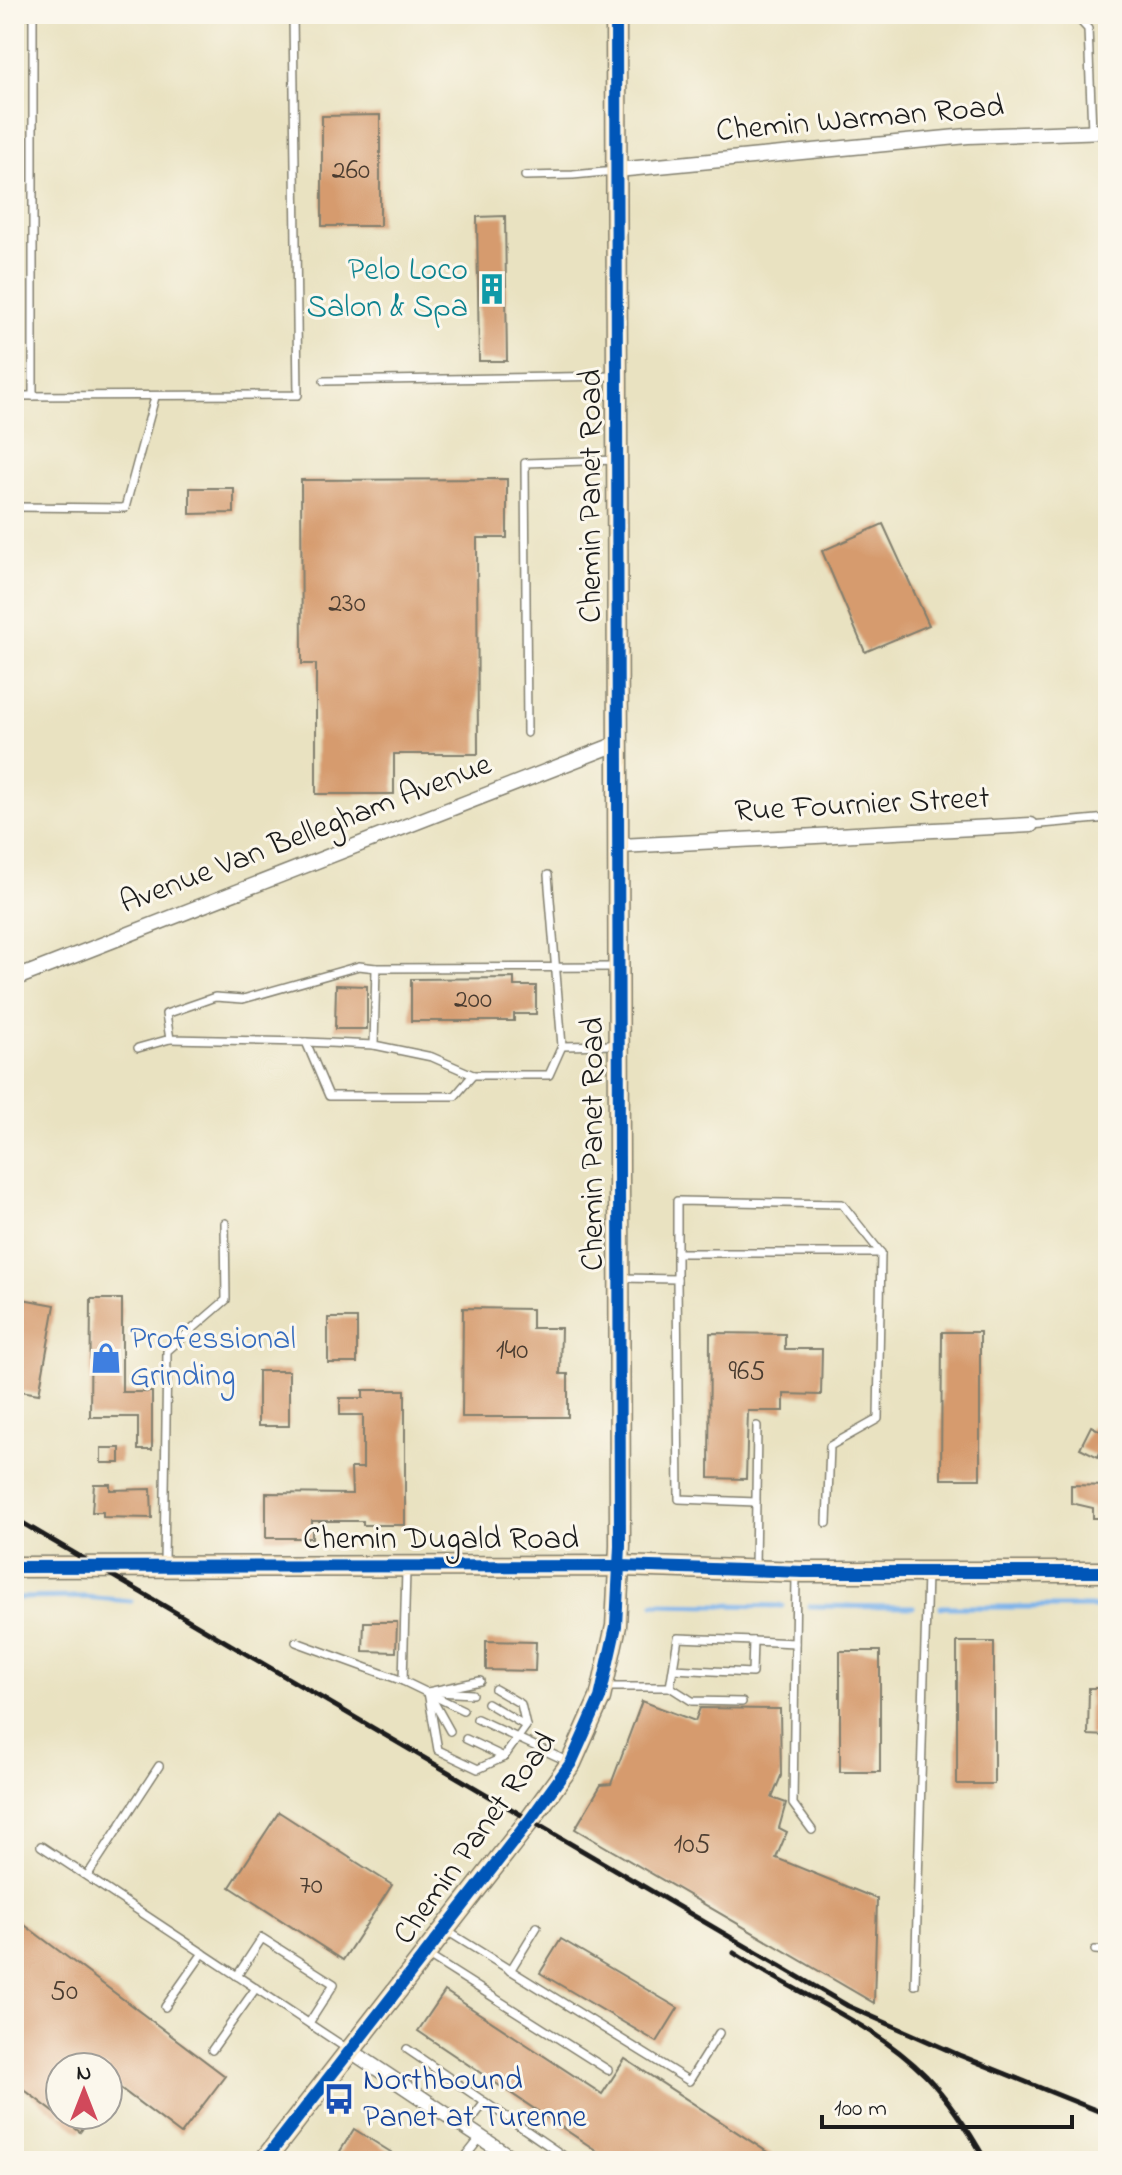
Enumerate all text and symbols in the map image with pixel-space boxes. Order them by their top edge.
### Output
street label: Chemin Warman Road [714,84,1006,156]
house number: 260 [332,151,370,192]
place label: Pelo Loco Salon & Spa [307,248,468,332]
building icon: Pelo Loco Salon & Spa [475,272,509,306]
street label: Chemin Panet Road [569,369,616,623]
house number: 230 [328,584,366,625]
street label: Avenue Van Bellegham Avenue [113,742,499,928]
street label: Rue Fournier Street [733,776,991,836]
house number: 200 [454,980,492,1021]
street label: Chemin Panet Road [571,1017,618,1271]
place label: Professional Grinding [130,1317,296,1401]
house number: 140 [496,1331,528,1372]
shop icon: Professional Grinding [89,1341,123,1375]
house number: 965 [729,1352,765,1393]
street label: Chemin Dugald Road [303,1517,579,1564]
street label: Chemin Panet Road [382,1723,570,1955]
house number: 105 [673,1825,711,1866]
house number: 70 [299,1866,323,1907]
house number: 50 [50,1972,78,2013]
north arrow [44,2051,124,2131]
text: N [77,2058,91,2090]
place label: Northbound Panet at Turenne [363,2058,587,2142]
scale bar [822,2079,1072,2129]
bus stop icon: Northbound Panet at Turenne [322,2082,356,2116]
text: 100 m [834,2092,887,2127]

